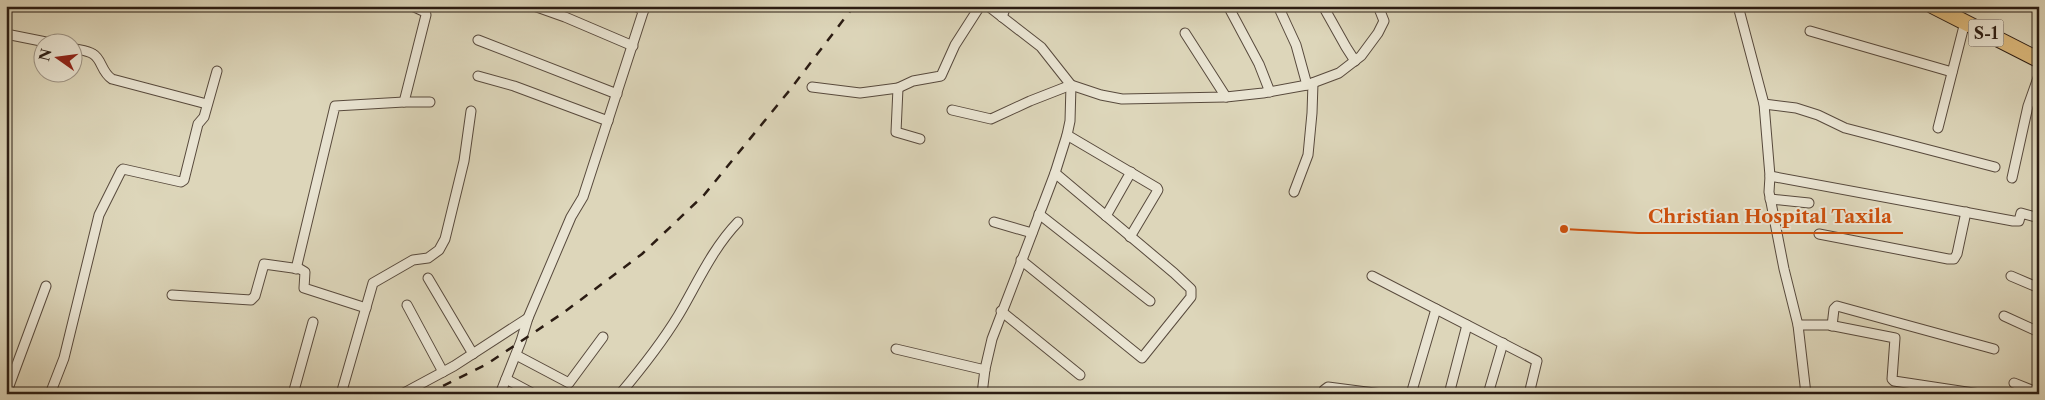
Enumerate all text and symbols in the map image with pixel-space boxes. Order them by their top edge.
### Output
road number: S-1 [1968,19,2004,46]
north arrow [32,32,82,82]
text: N [35,47,56,63]
callout: Christian Hospital Taxila [1638,199,1903,233]
text: Christian Hospital Taxila [1648,205,1893,228]

